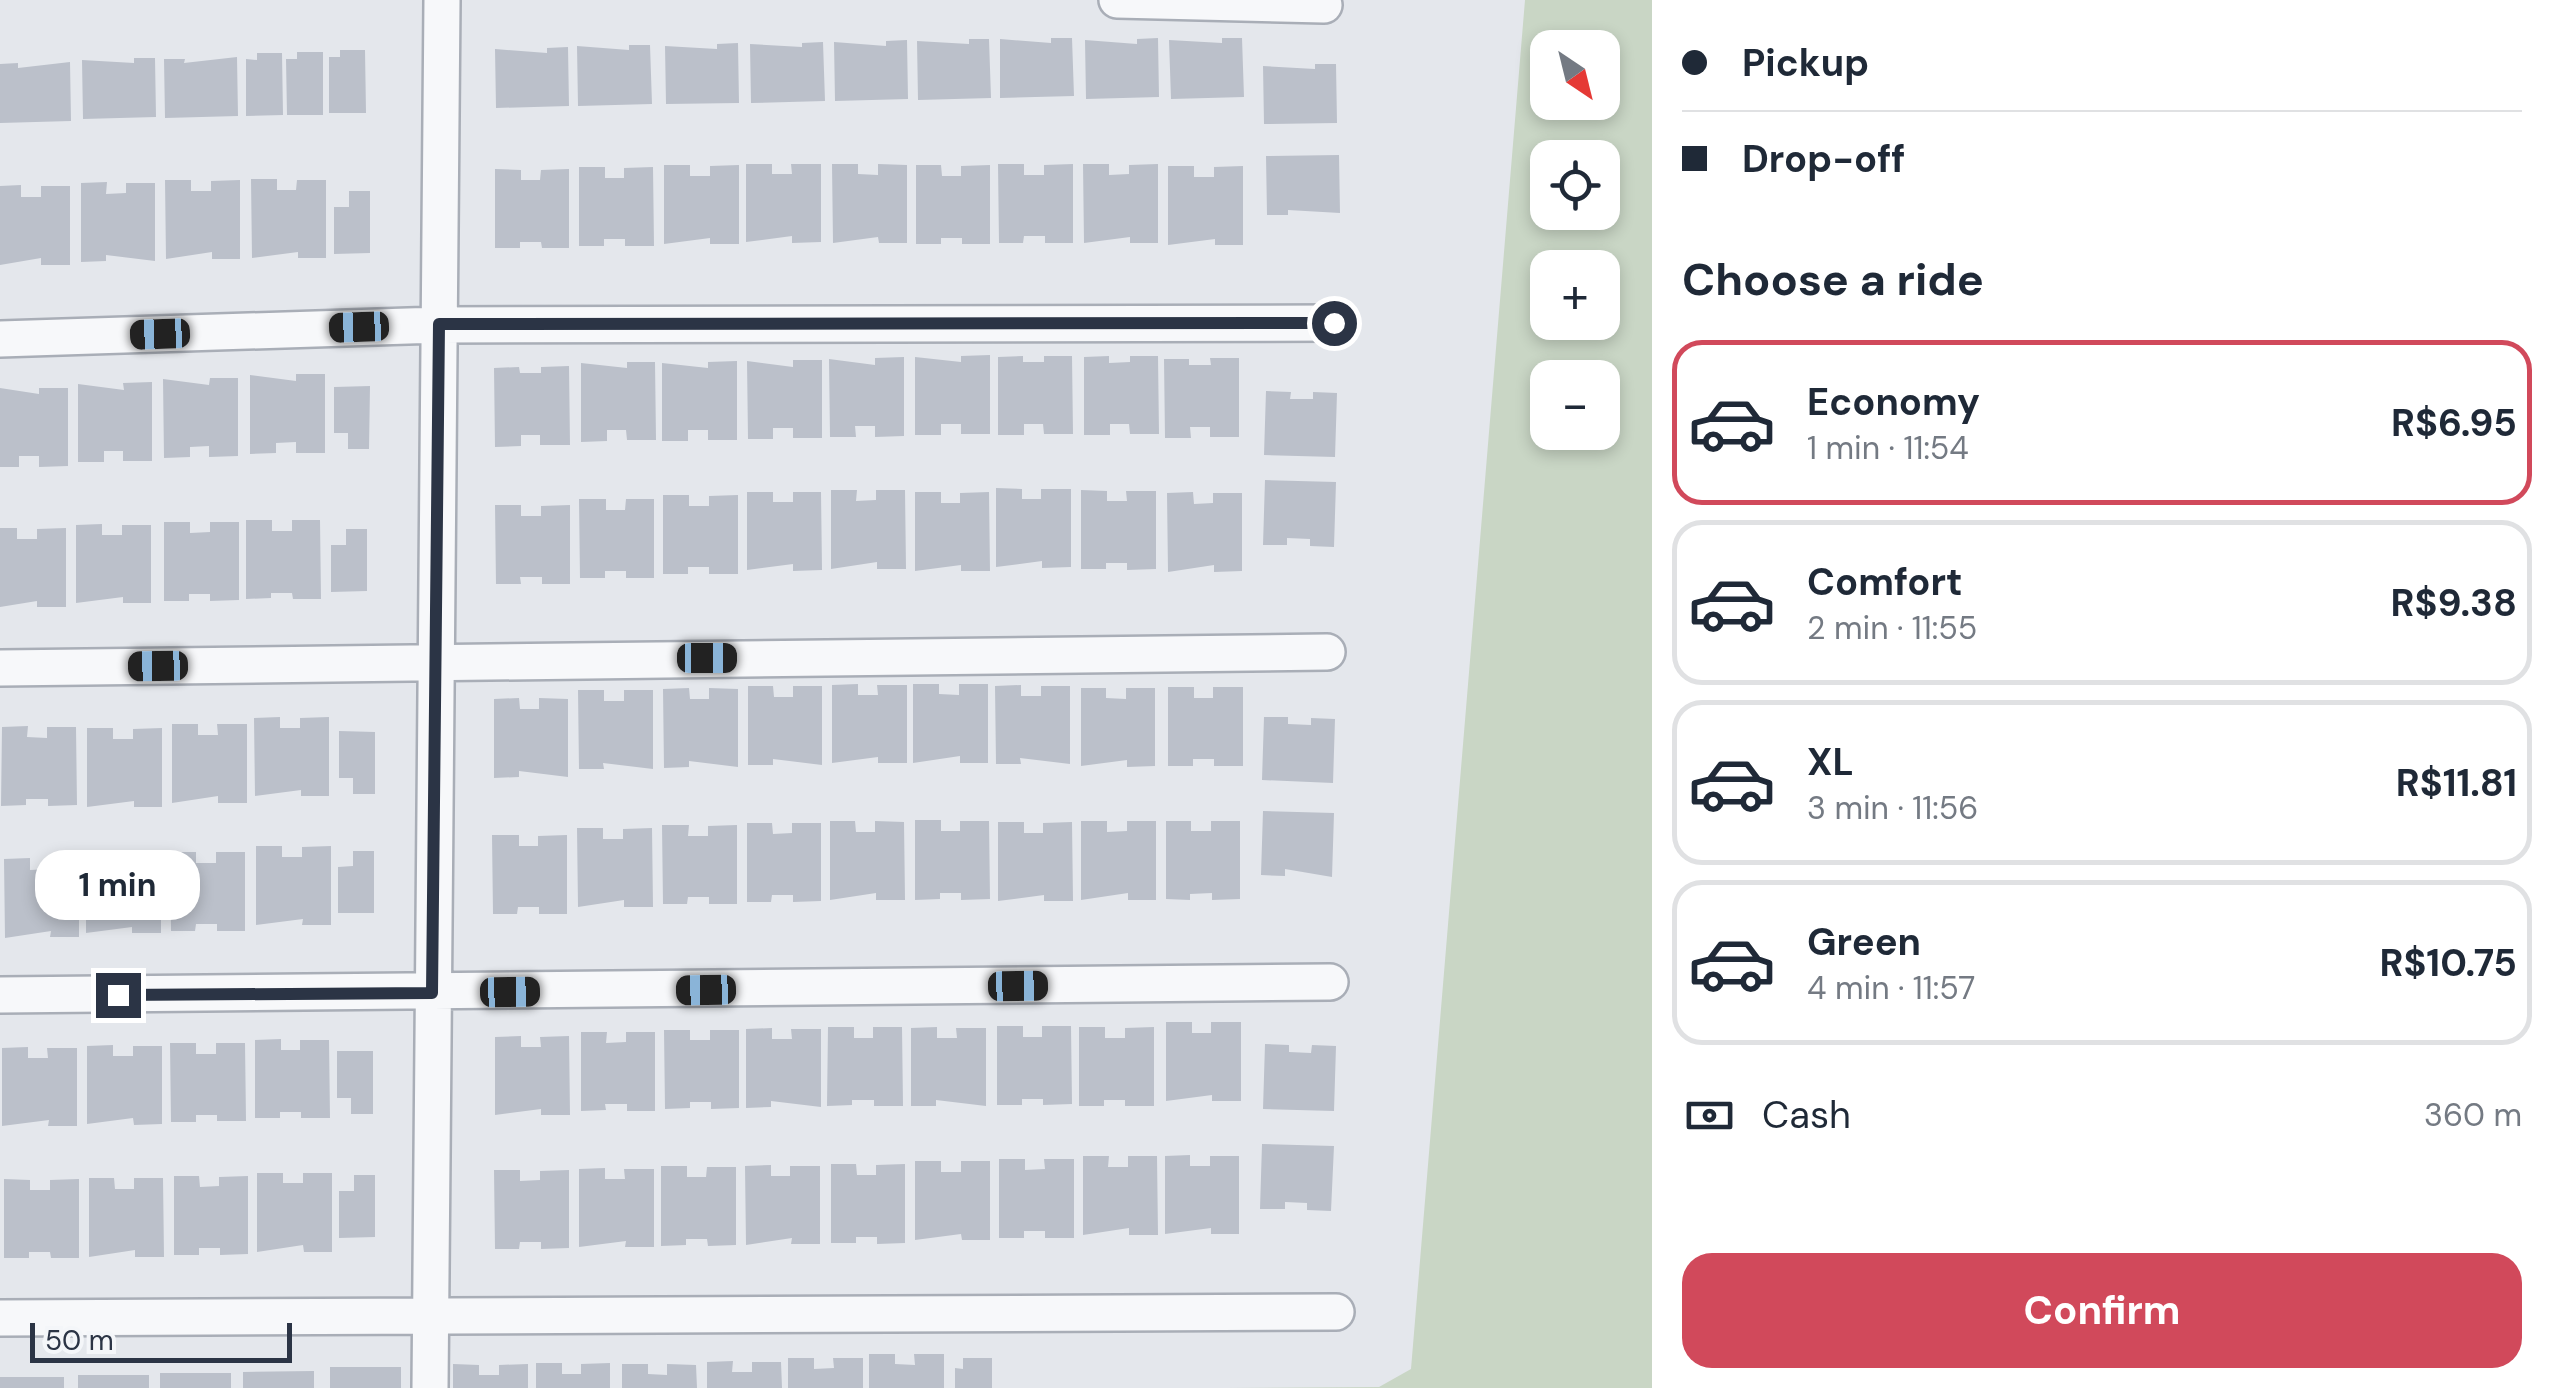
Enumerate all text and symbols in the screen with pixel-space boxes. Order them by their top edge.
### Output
north arrow [1530,30,1620,120]
map controls [1530,30,1620,450]
text: Pickup [1742,38,1869,88]
text: Drop-off [1742,134,1905,184]
button: locate [1530,140,1620,230]
button: + [1530,250,1620,340]
text: Choose a ride [1682,250,1984,309]
route start [1312,301,1357,346]
car [328,311,390,343]
car [129,318,191,350]
button: − [1530,360,1620,450]
text: Economy [1807,377,1980,427]
icon: car [1687,378,1777,468]
text: R$6.95 [2391,398,2517,448]
text: 1 min · 11:54 [1807,427,1969,469]
text: Comfort [1807,557,1963,607]
icon: car [1687,558,1777,648]
text: R$9.38 [2391,578,2517,628]
text: 2 min · 11:55 [1807,607,1977,649]
car [677,643,737,673]
car [128,650,188,682]
text: XL [1807,737,1854,787]
icon: car [1687,738,1777,828]
text: R$11.81 [2396,758,2517,808]
text: 3 min · 11:56 [1807,787,1978,829]
callout: 1 min [36,850,200,920]
text: 1 min [79,864,156,906]
text: Green [1807,917,1921,967]
icon: car [1687,918,1777,1008]
text: R$10.75 [2379,938,2517,988]
text: 4 min · 11:57 [1807,967,1975,1009]
car [988,970,1048,1002]
route end [96,973,141,1018]
car [676,974,736,1006]
car [480,976,540,1008]
icon: cash [1682,1088,1737,1143]
text: Cash [1762,1090,1851,1140]
text: 360 m [2424,1094,2522,1136]
button: Confirm [1682,1253,2522,1368]
scale bar [30,1318,292,1362]
text: 50 m [45,1322,114,1359]

